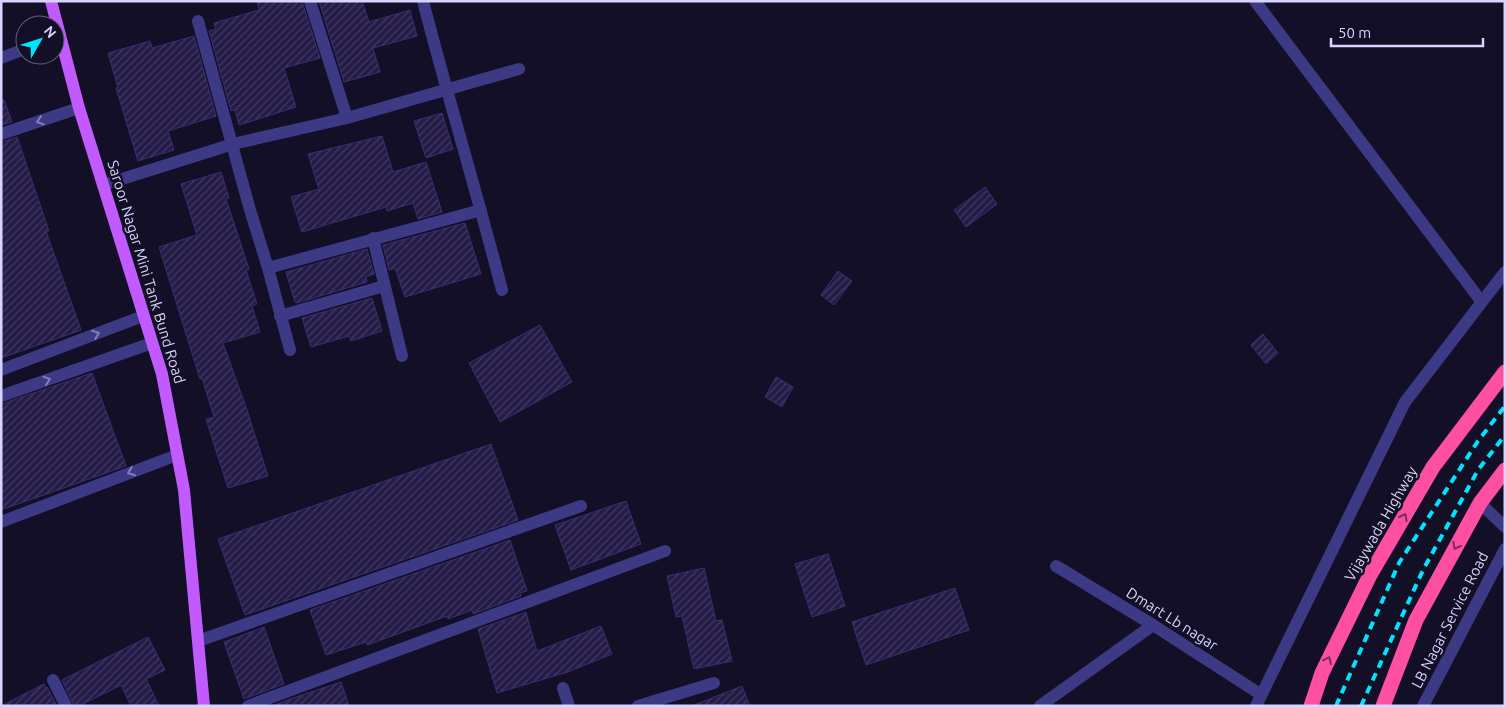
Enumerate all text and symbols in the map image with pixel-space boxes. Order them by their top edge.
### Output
north arrow [15,15,65,65]
scale bar [1331,15,1484,47]
text: N [41,23,60,41]
text: 50 m [1338,24,1371,41]
one-way arrow [37,115,45,125]
street label: Saroor Nagar Mini Tank Bund Road [104,158,189,386]
one-way arrow [91,330,100,340]
one-way arrow [43,376,51,386]
street label: Vijaywada Highway [1341,463,1420,584]
one-way arrow [128,466,136,476]
one-way arrow [1398,513,1408,522]
one-way arrow [1453,540,1463,549]
street label: LB Nagar Service Road [1408,549,1491,691]
street label: Dmart Lb nagar [1123,584,1221,654]
one-way arrow [1322,657,1332,666]

